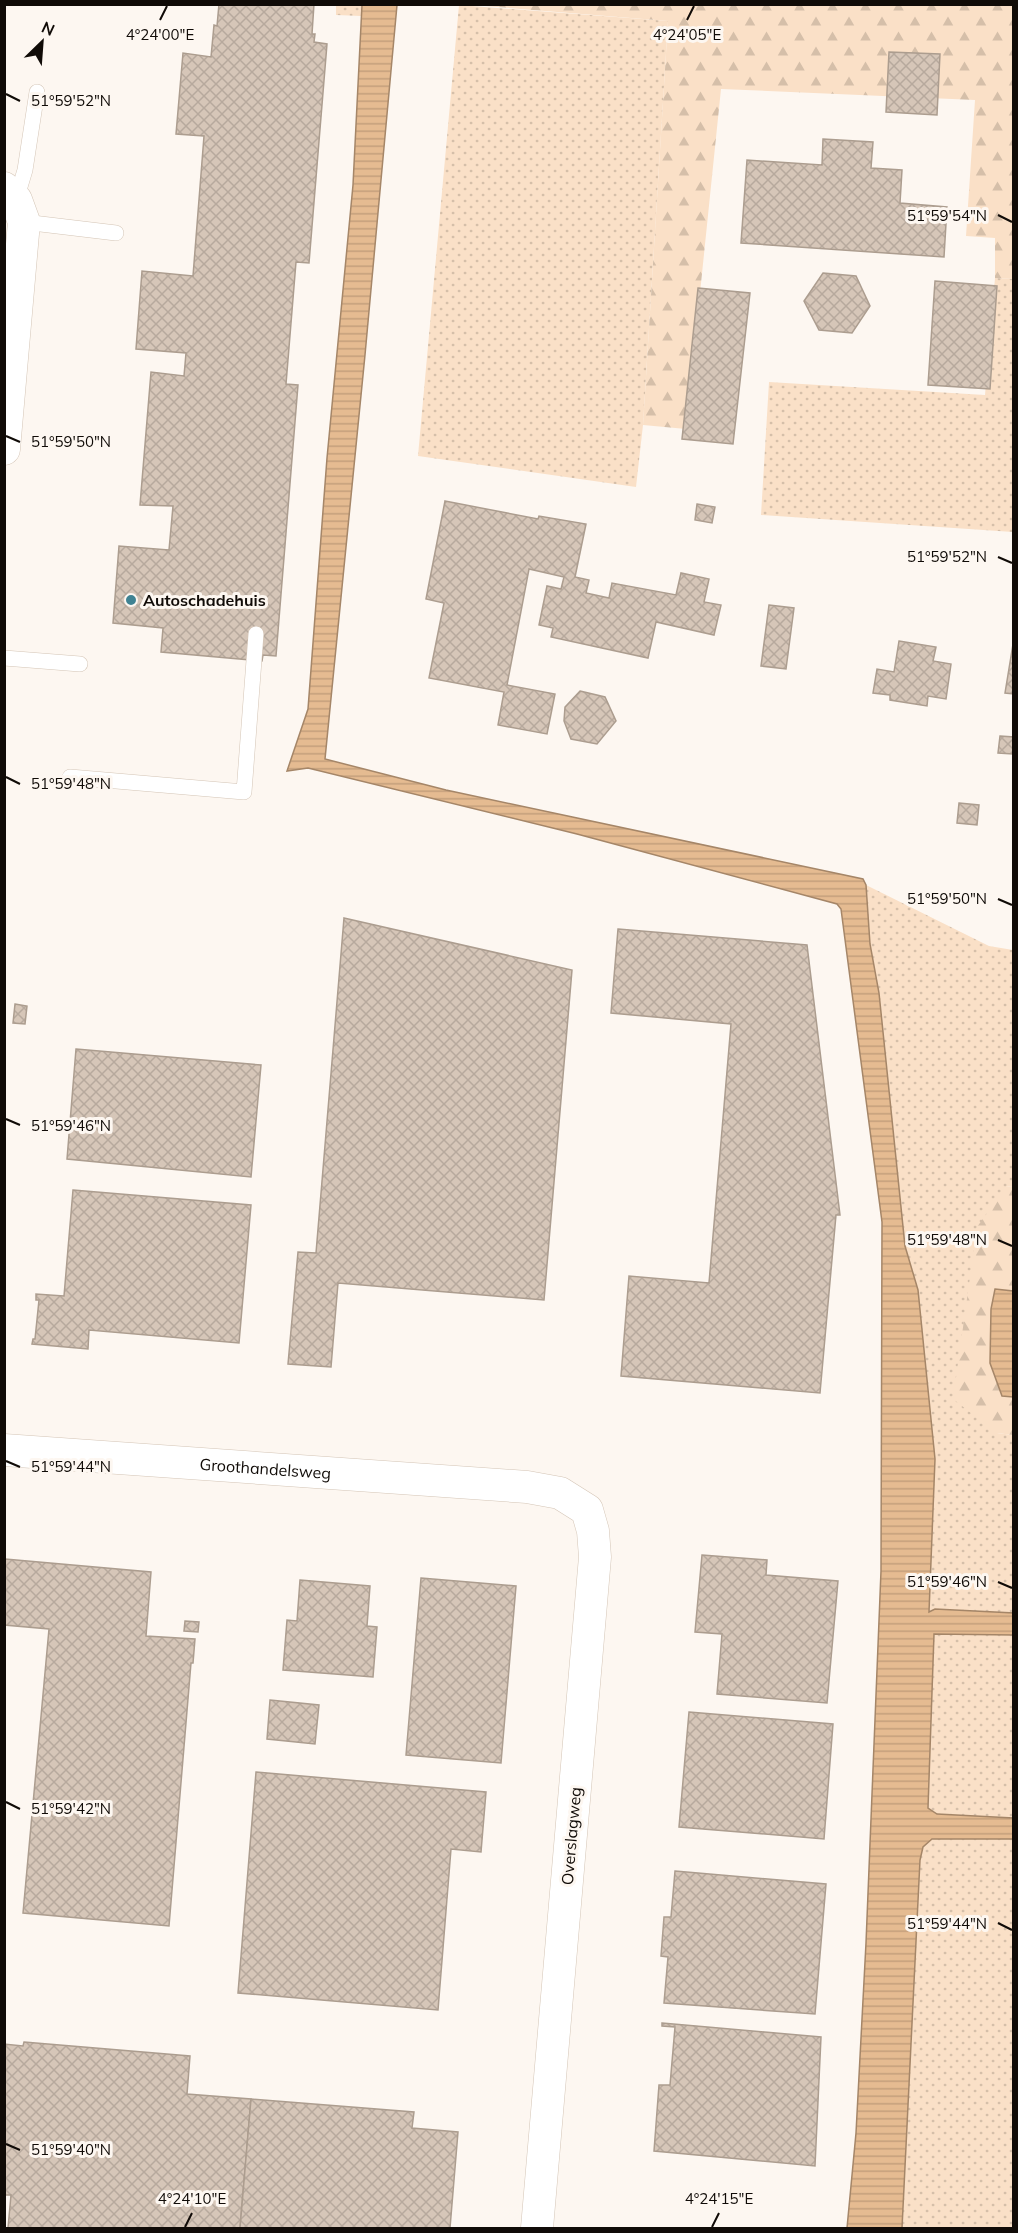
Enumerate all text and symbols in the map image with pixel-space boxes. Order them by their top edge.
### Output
north arrow [12,12,72,72]
text: N [39,17,58,40]
text: 4°24'00"E [126,25,194,44]
text: 4°24'05"E [653,25,721,44]
text: 51°59'52"N [31,91,111,110]
text: 51°59'54"N [907,206,987,225]
text: 51°59'50"N [31,432,111,451]
text: 51°59'52"N [907,547,987,566]
place label: Autoschadehuis [143,590,266,610]
marker: Autoschadehuis [124,593,138,607]
text: 51°59'48"N [31,774,111,793]
text: 51°59'50"N [907,889,987,908]
text: 51°59'46"N [31,1116,111,1135]
text: 51°59'48"N [907,1230,987,1249]
street label: Groothandelsweg [199,1454,332,1483]
text: 51°59'44"N [31,1457,111,1476]
text: 51°59'46"N [907,1572,987,1591]
street label: Overslagweg [557,1786,585,1886]
text: 51°59'42"N [31,1799,111,1818]
text: 51°59'44"N [907,1914,987,1933]
text: 51°59'40"N [31,2140,111,2159]
text: 4°24'10"E [158,2189,226,2208]
text: 4°24'15"E [685,2189,753,2208]

